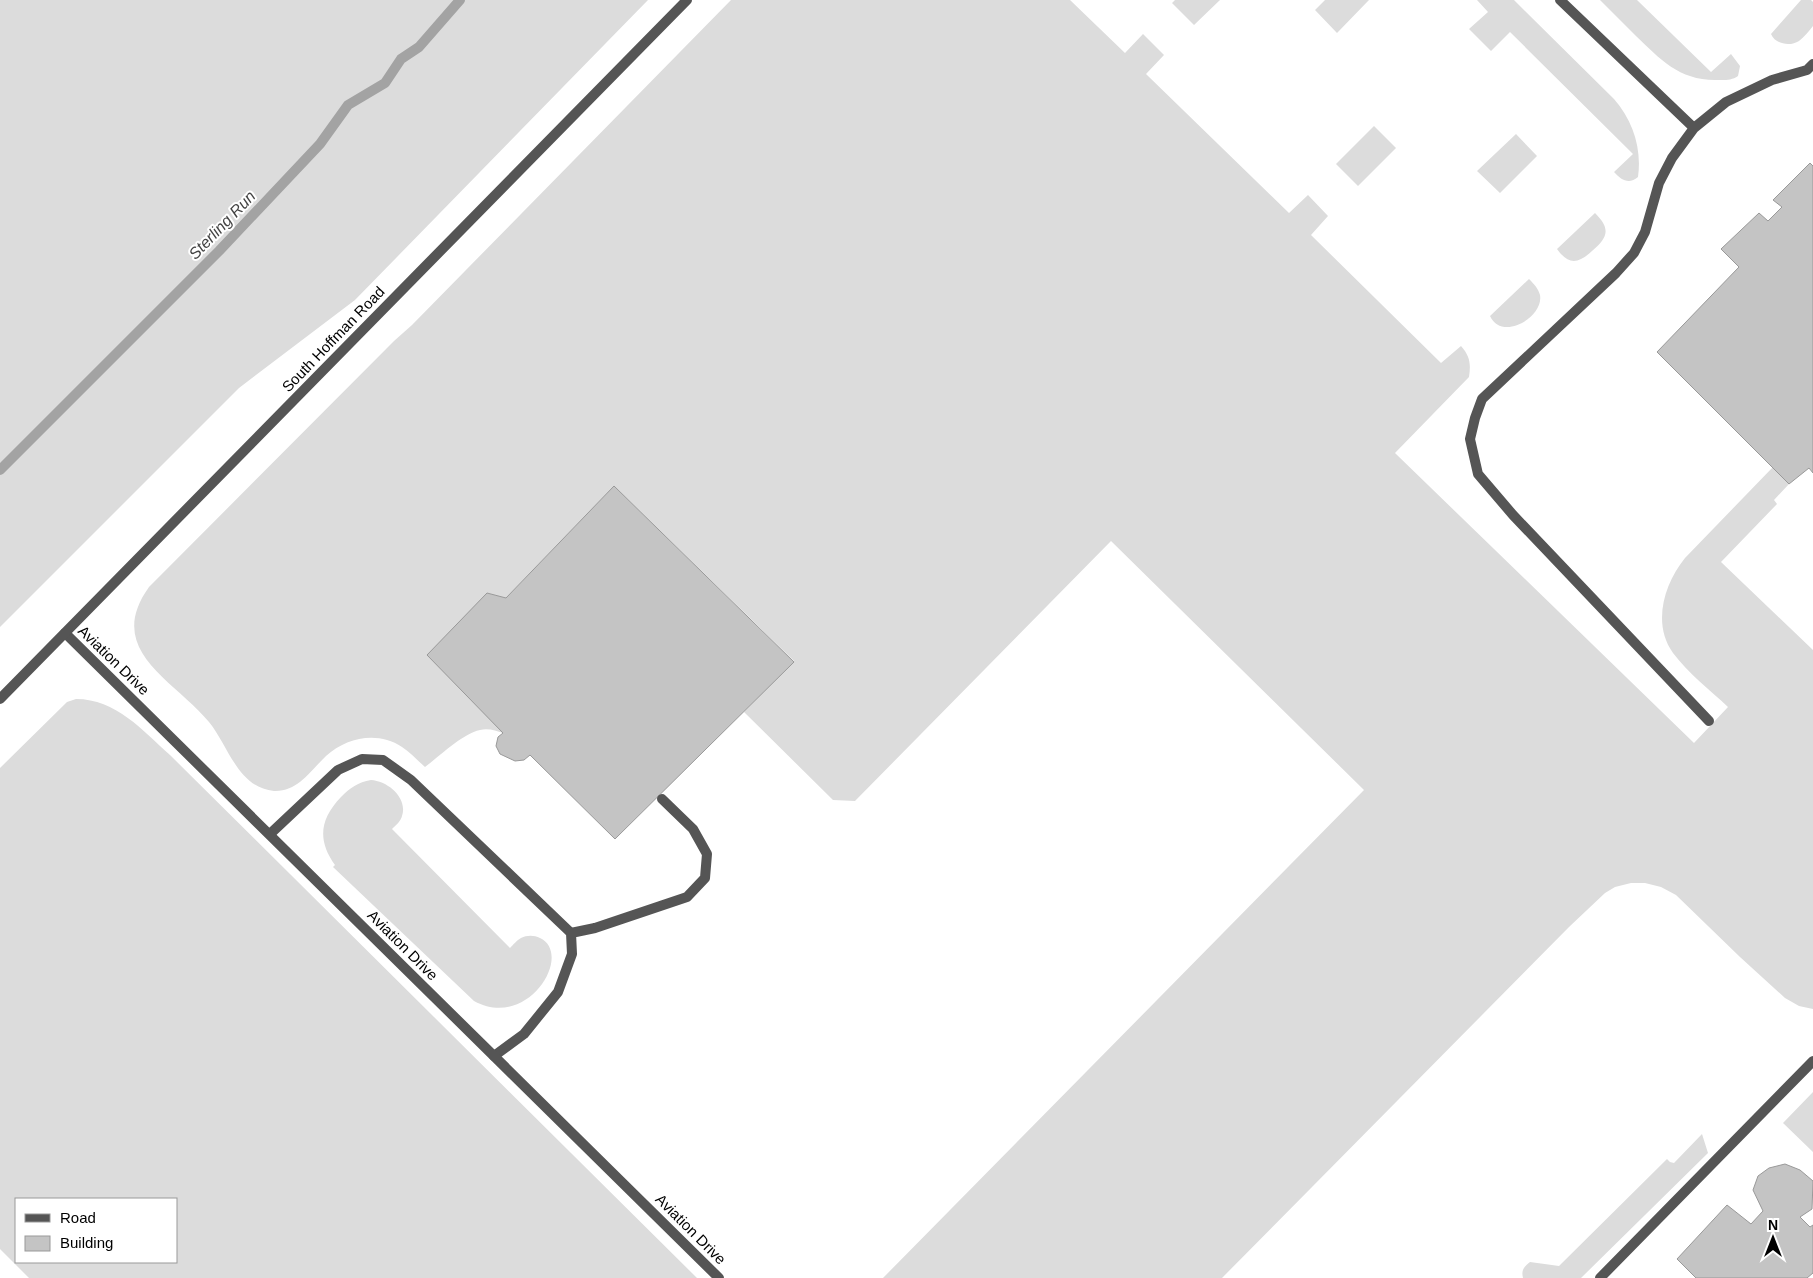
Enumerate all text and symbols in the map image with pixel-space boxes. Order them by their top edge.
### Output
water label: Sterling Run [185,187,259,263]
street label: South Hoffman Road [278,283,388,395]
street label: Aviation Drive [75,622,153,698]
street label: Aviation Drive [364,906,442,984]
street label: Aviation Drive [652,1190,730,1268]
legend [15,1198,178,1263]
text: Road [60,1209,96,1226]
north arrow [1748,1213,1798,1263]
text: N [1768,1217,1778,1233]
text: Building [60,1234,113,1251]

